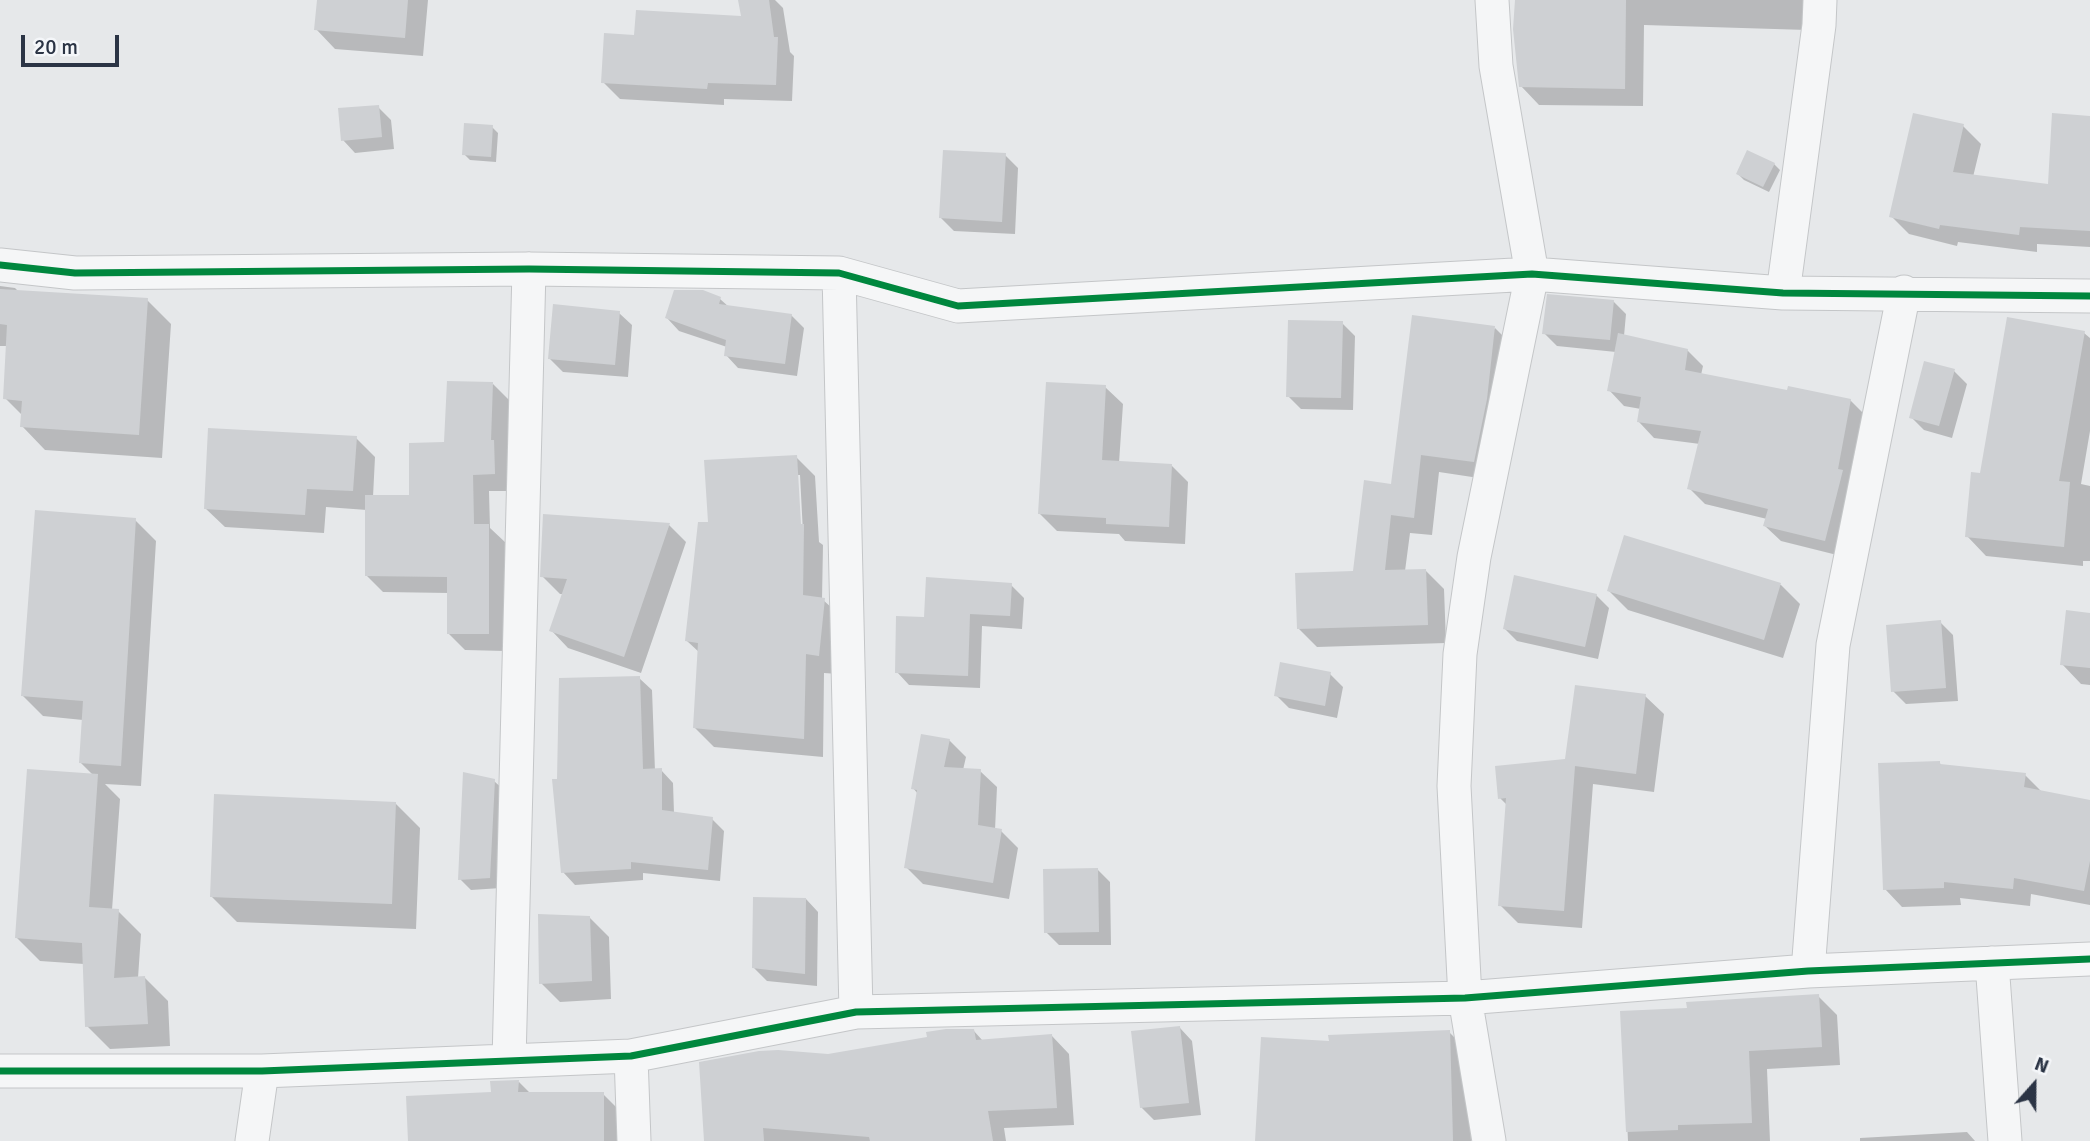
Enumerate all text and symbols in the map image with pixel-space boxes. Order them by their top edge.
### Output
scale bar [24,21,122,65]
text: 20 m [34,34,78,60]
north arrow [1999,1050,2069,1120]
text: N [2031,1052,2052,1079]

